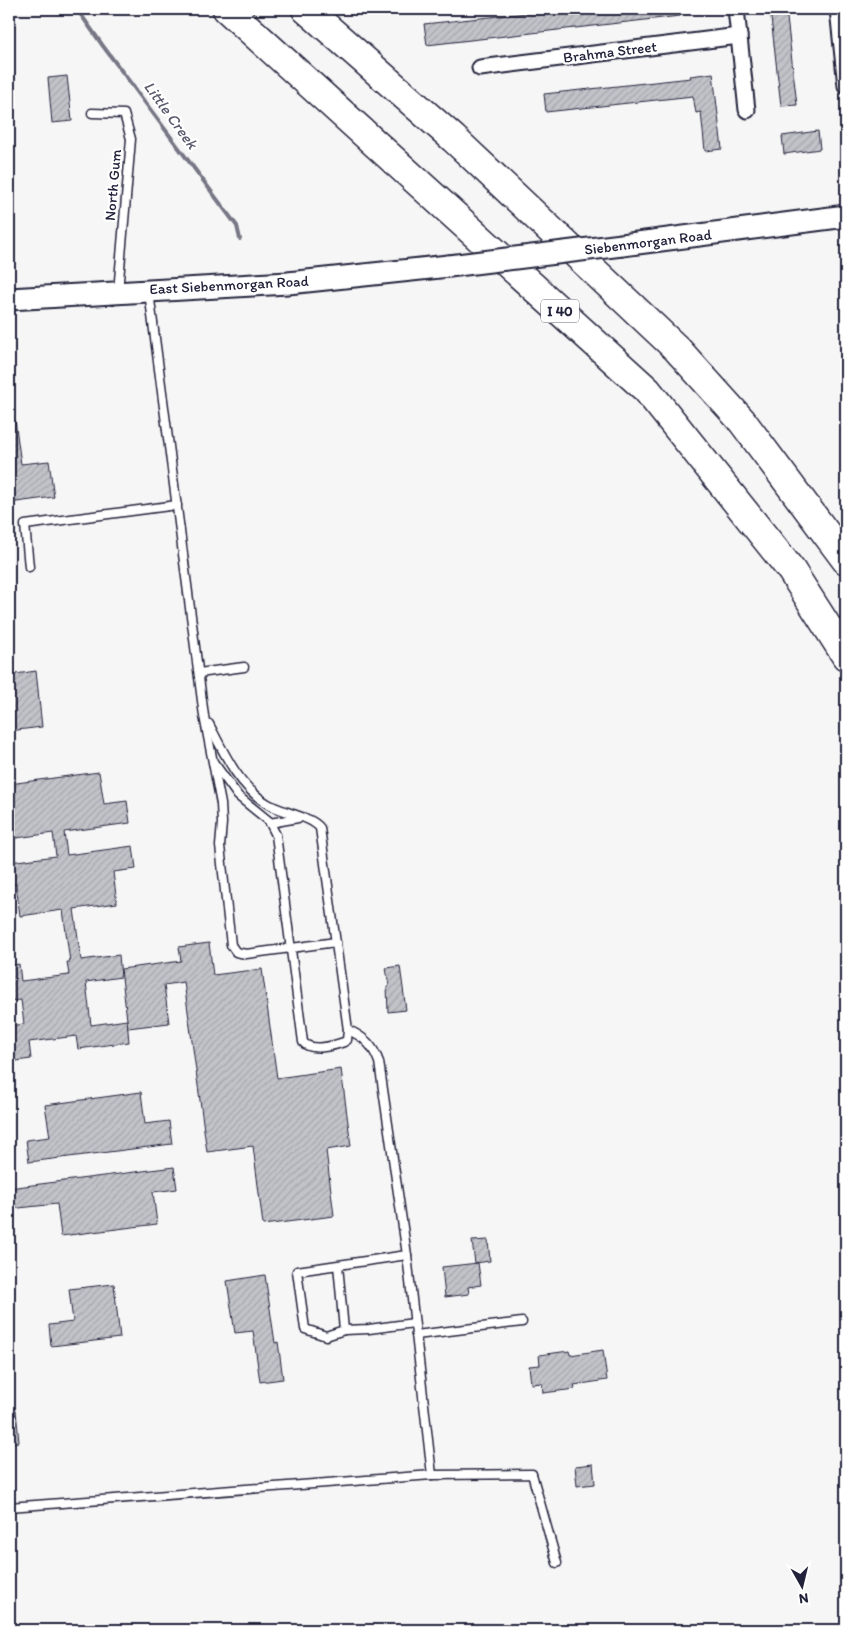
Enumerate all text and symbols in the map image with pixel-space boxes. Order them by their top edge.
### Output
street label: Brahma Street [562,37,658,67]
water label: Little Creek [140,77,202,153]
street label: North Gum [101,148,125,222]
street label: Siebenmorgan Road [583,225,714,259]
street label: East Siebenmorgan Road [149,272,309,298]
road number: I 40 [541,300,579,322]
north arrow [778,1562,828,1612]
text: N [798,1589,810,1607]

